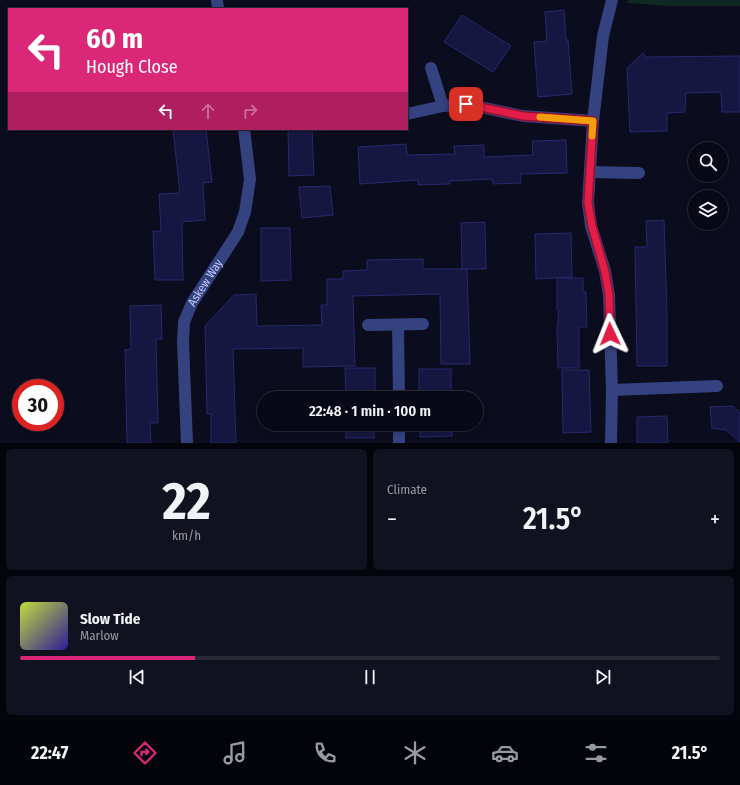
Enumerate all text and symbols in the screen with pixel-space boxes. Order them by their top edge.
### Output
text: 60 m [86,22,143,55]
icon: left [20,24,72,76]
text: Hough Close [86,56,178,78]
pin [449,87,483,121]
icon: arrive [455,93,477,115]
icon: left [155,100,177,122]
icon: ahead [197,100,219,122]
icon: right [239,100,261,122]
map controls [688,142,728,230]
button: search [688,142,728,182]
button: layers [688,190,728,230]
street label: Askew Way [185,256,226,309]
position arrow [589,313,631,355]
speed limit sign: 30 [12,379,64,431]
text: 22:48 · 1 min · 100 m [309,402,431,420]
text: 22 [162,470,211,533]
text: Climate [387,482,427,497]
text: 21.5° [523,501,584,537]
text: − [387,506,397,533]
text: + [710,506,720,533]
text: km/h [172,528,201,543]
text: Slow Tide [80,610,140,628]
text: Marlow [80,628,119,643]
icon: previous [126,666,148,688]
icon: pause [359,666,381,688]
icon: next [592,666,614,688]
icon: directions [131,739,159,767]
icon: music [221,739,249,767]
icon: phone [311,739,339,767]
icon: climate [401,739,429,767]
icon: car [491,739,519,767]
icon: filters [582,739,610,767]
text: 22:47 [31,742,68,764]
text: 21.5° [672,742,709,764]

